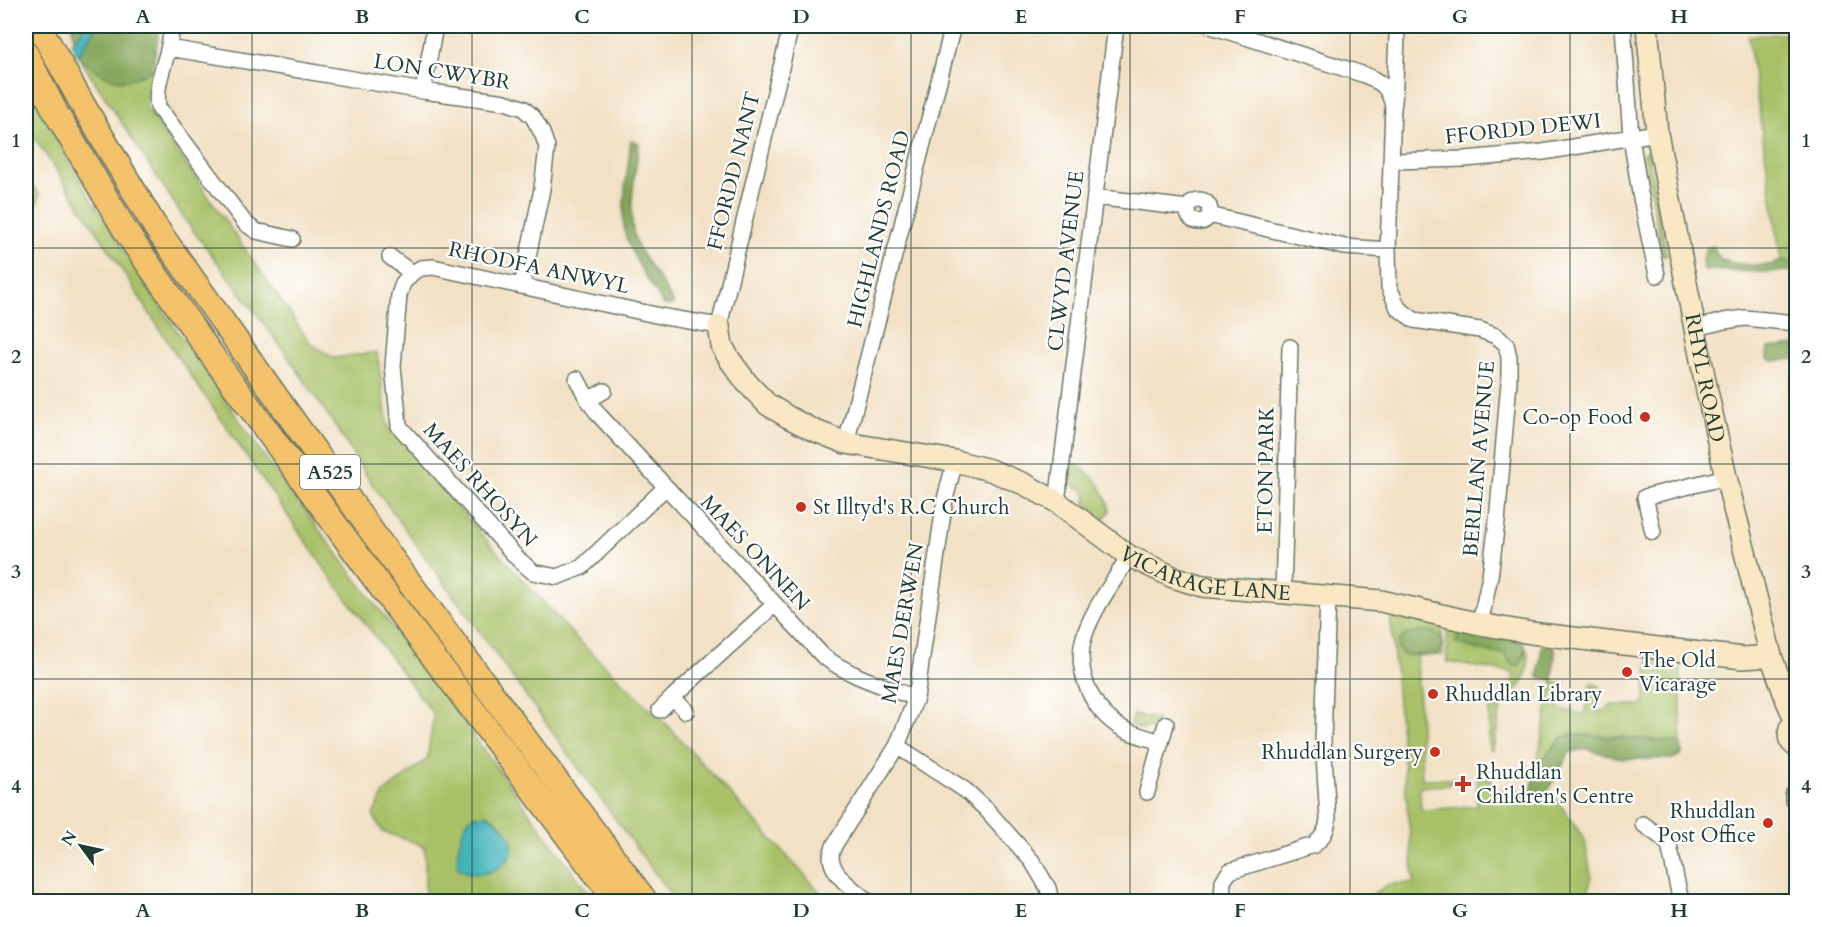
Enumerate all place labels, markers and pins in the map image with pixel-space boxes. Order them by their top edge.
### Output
place label: Co-op Food [1522,403,1633,432]
marker: Co-op Food [1638,410,1652,424]
place label: St Illtyd's R.C Church [813,493,1010,522]
marker: St Illtyd's R.C Church [794,500,808,514]
place label: The Old Vicarage [1639,646,1717,699]
marker: The Old Vicarage [1620,665,1634,679]
place label: Rhuddlan Library [1445,680,1602,709]
marker: Rhuddlan Library [1426,687,1440,701]
place label: Rhuddlan Surgery [1261,738,1423,767]
marker: Rhuddlan Surgery [1428,745,1442,759]
place label: Rhuddlan Children's Centre [1476,758,1634,811]
marker: Rhuddlan Children's Centre [1454,775,1472,793]
place label: Rhuddlan Post Office [1658,797,1756,850]
marker: Rhuddlan Post Office [1761,816,1775,830]

